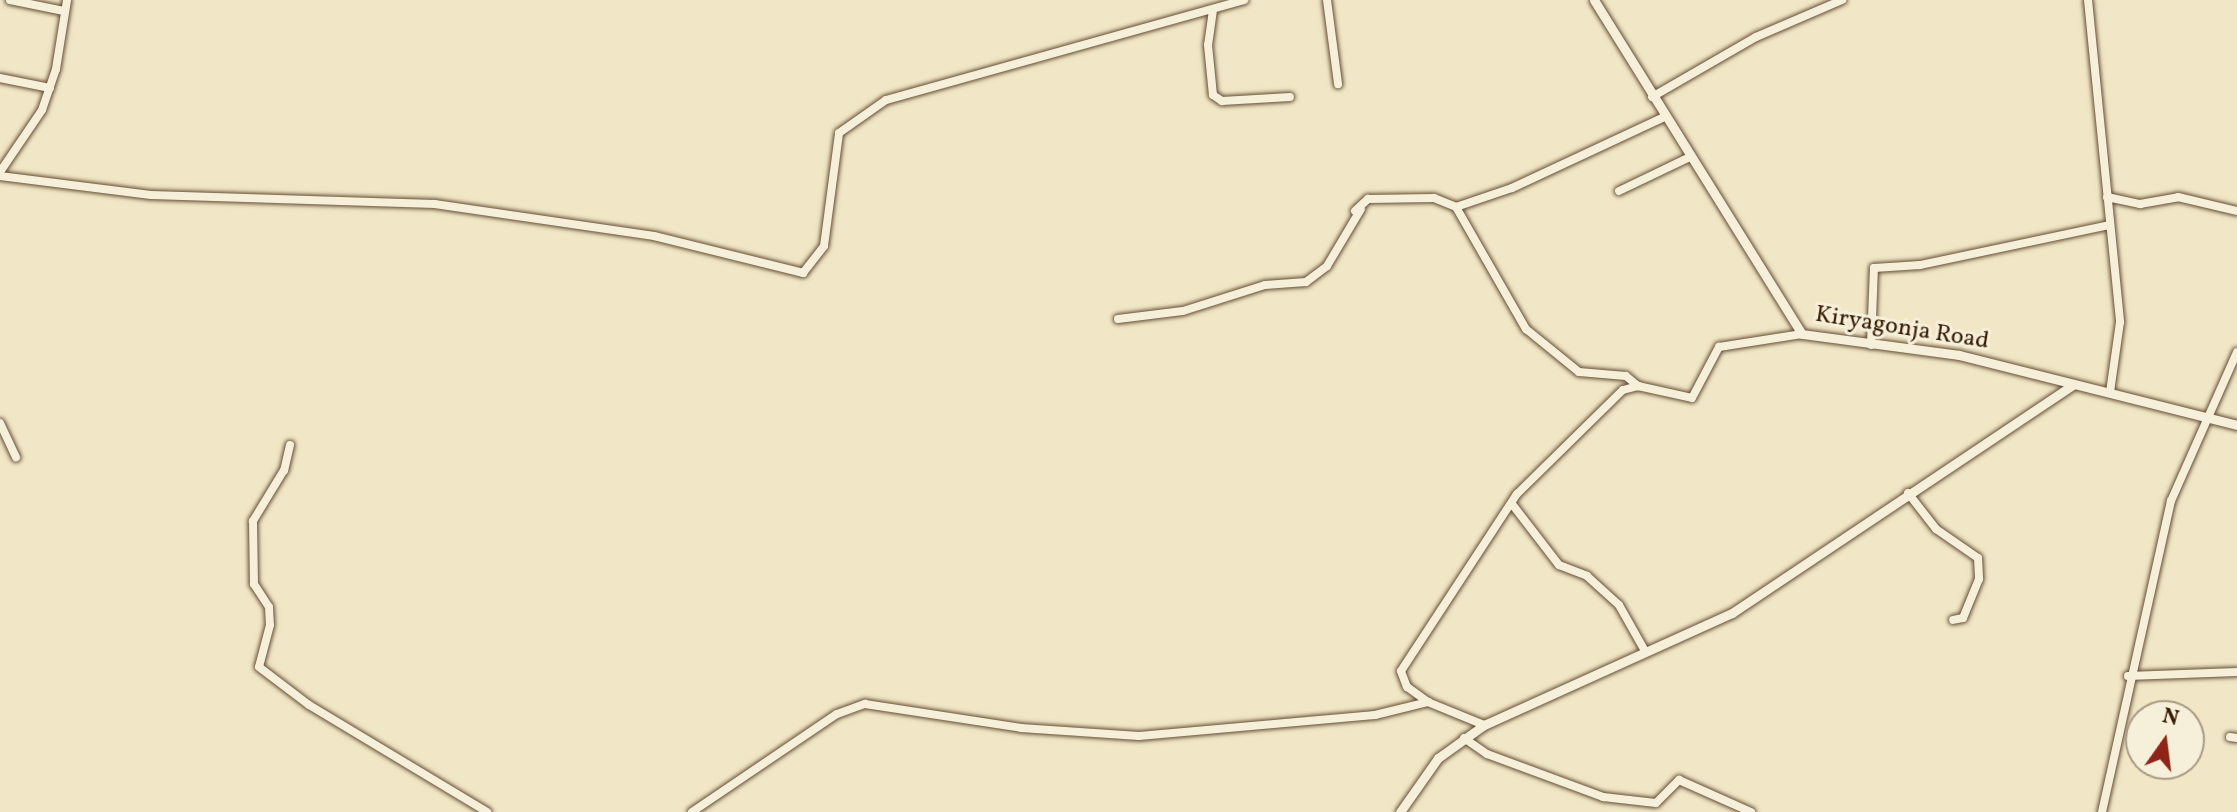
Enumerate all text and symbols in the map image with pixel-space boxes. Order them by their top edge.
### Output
street label: Kiryagonja Road [1813,301,1991,357]
north arrow [2125,700,2205,780]
text: N [2159,701,2182,735]

